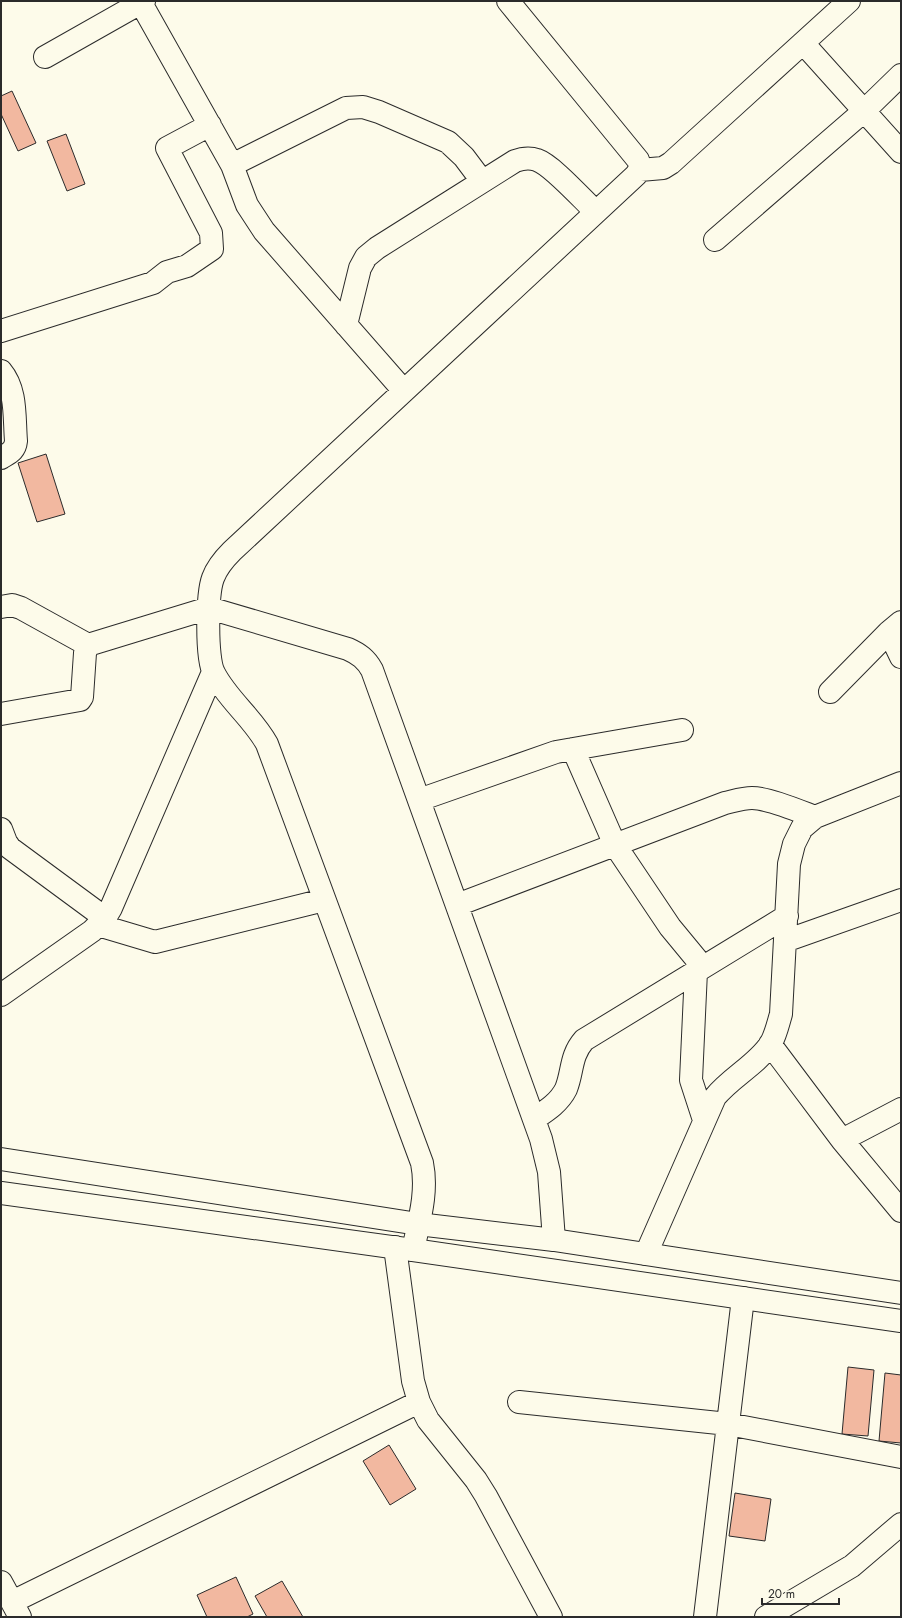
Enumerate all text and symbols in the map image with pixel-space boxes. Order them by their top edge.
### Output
scale bar [762,1580,839,1606]
text: 20 m [768,1585,795,1603]

